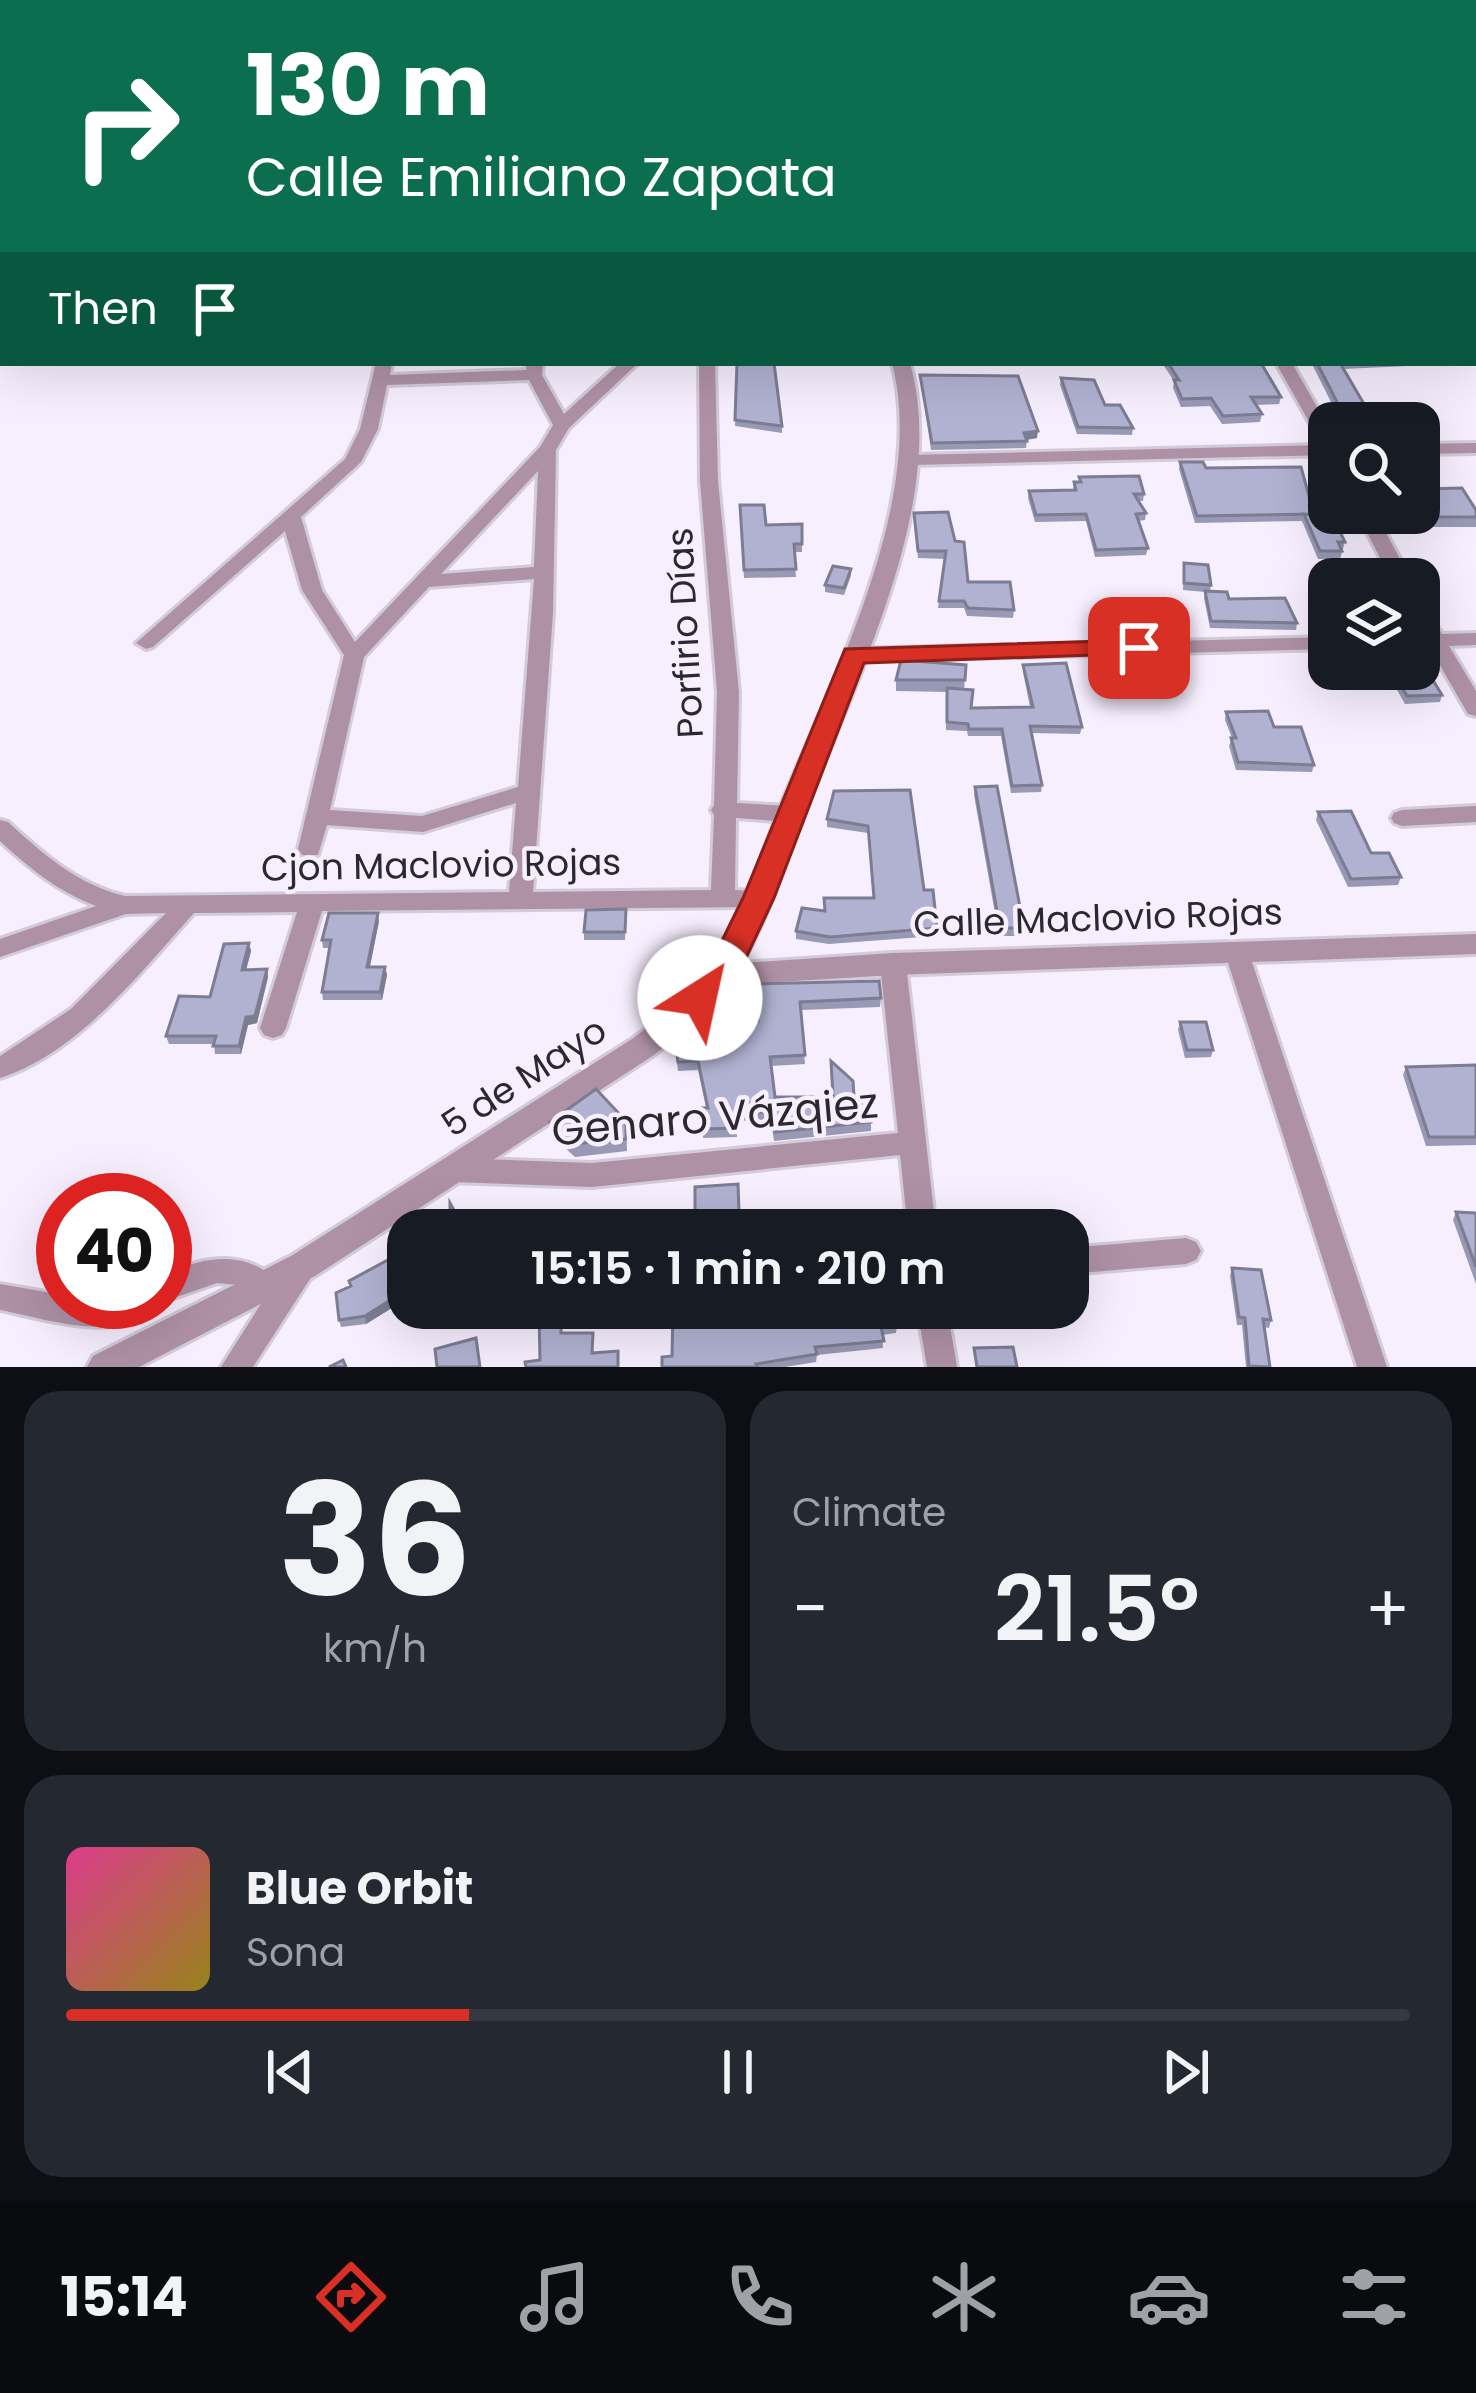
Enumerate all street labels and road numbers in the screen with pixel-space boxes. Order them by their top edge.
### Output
street label: Porfirio Días [654,527,716,739]
street label: Cjon Maclovio Rojas [260,836,622,894]
street label: Calle Maclovio Rojas [912,886,1284,950]
street label: 5 de Mayo [432,1005,616,1149]
street label: Genaro Vázqiez [549,1073,881,1161]

